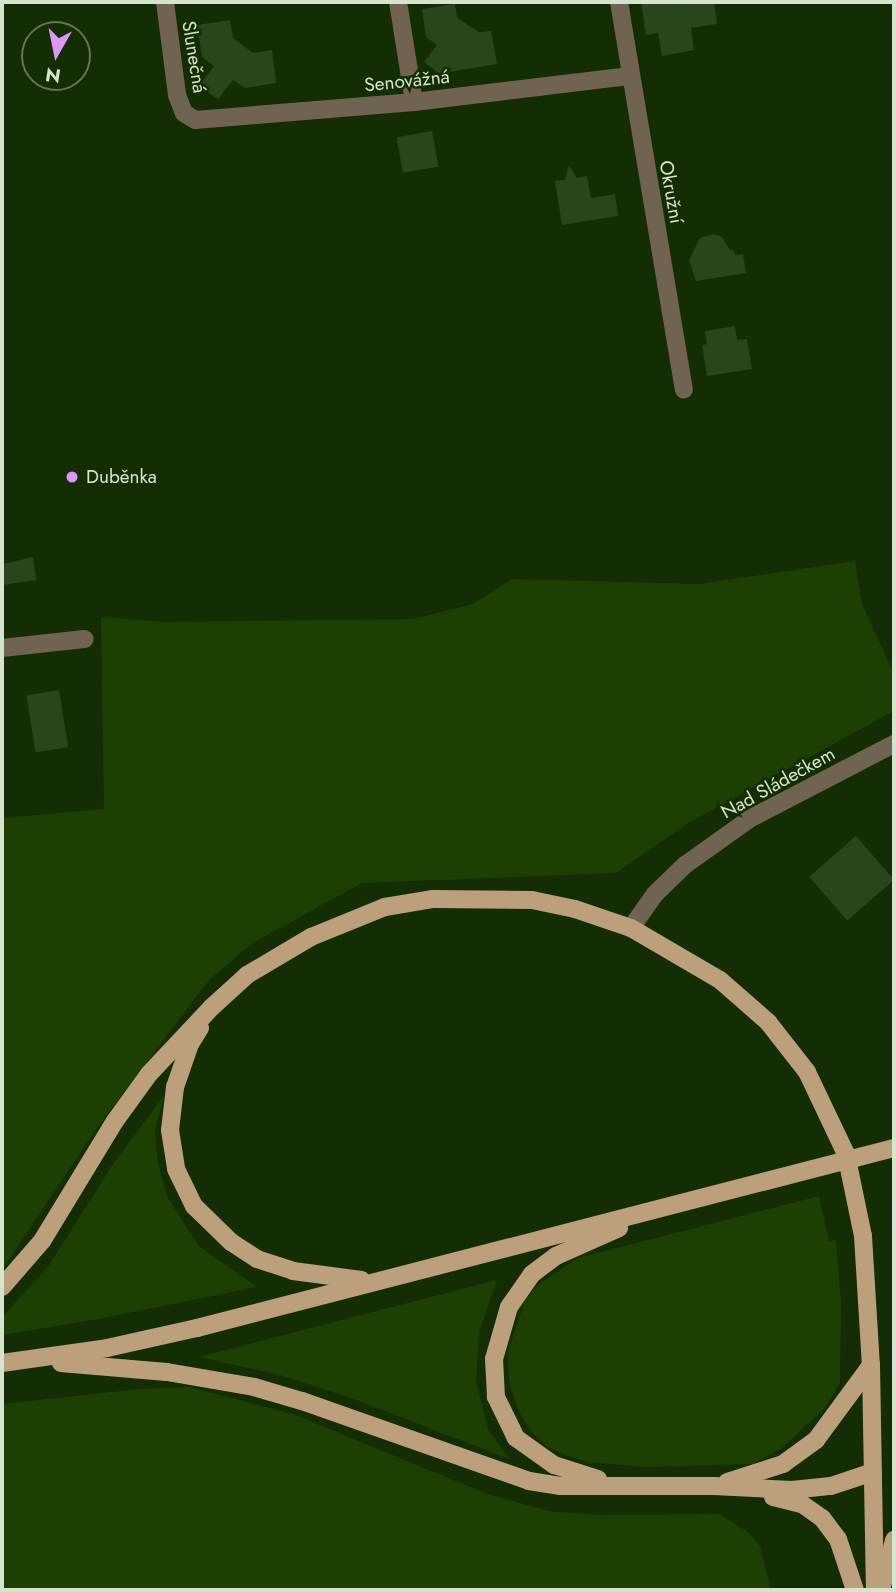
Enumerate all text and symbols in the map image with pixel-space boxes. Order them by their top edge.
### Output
street label: Slunečná [177,19,211,95]
north arrow [21,21,91,91]
text: N [43,61,63,90]
street label: Senovážná [363,65,451,97]
street label: Okružní [654,159,688,225]
place label: Duběnka [86,466,157,488]
marker: Duběnka [64,469,80,485]
street label: Nad Sládečkem [717,742,839,824]

